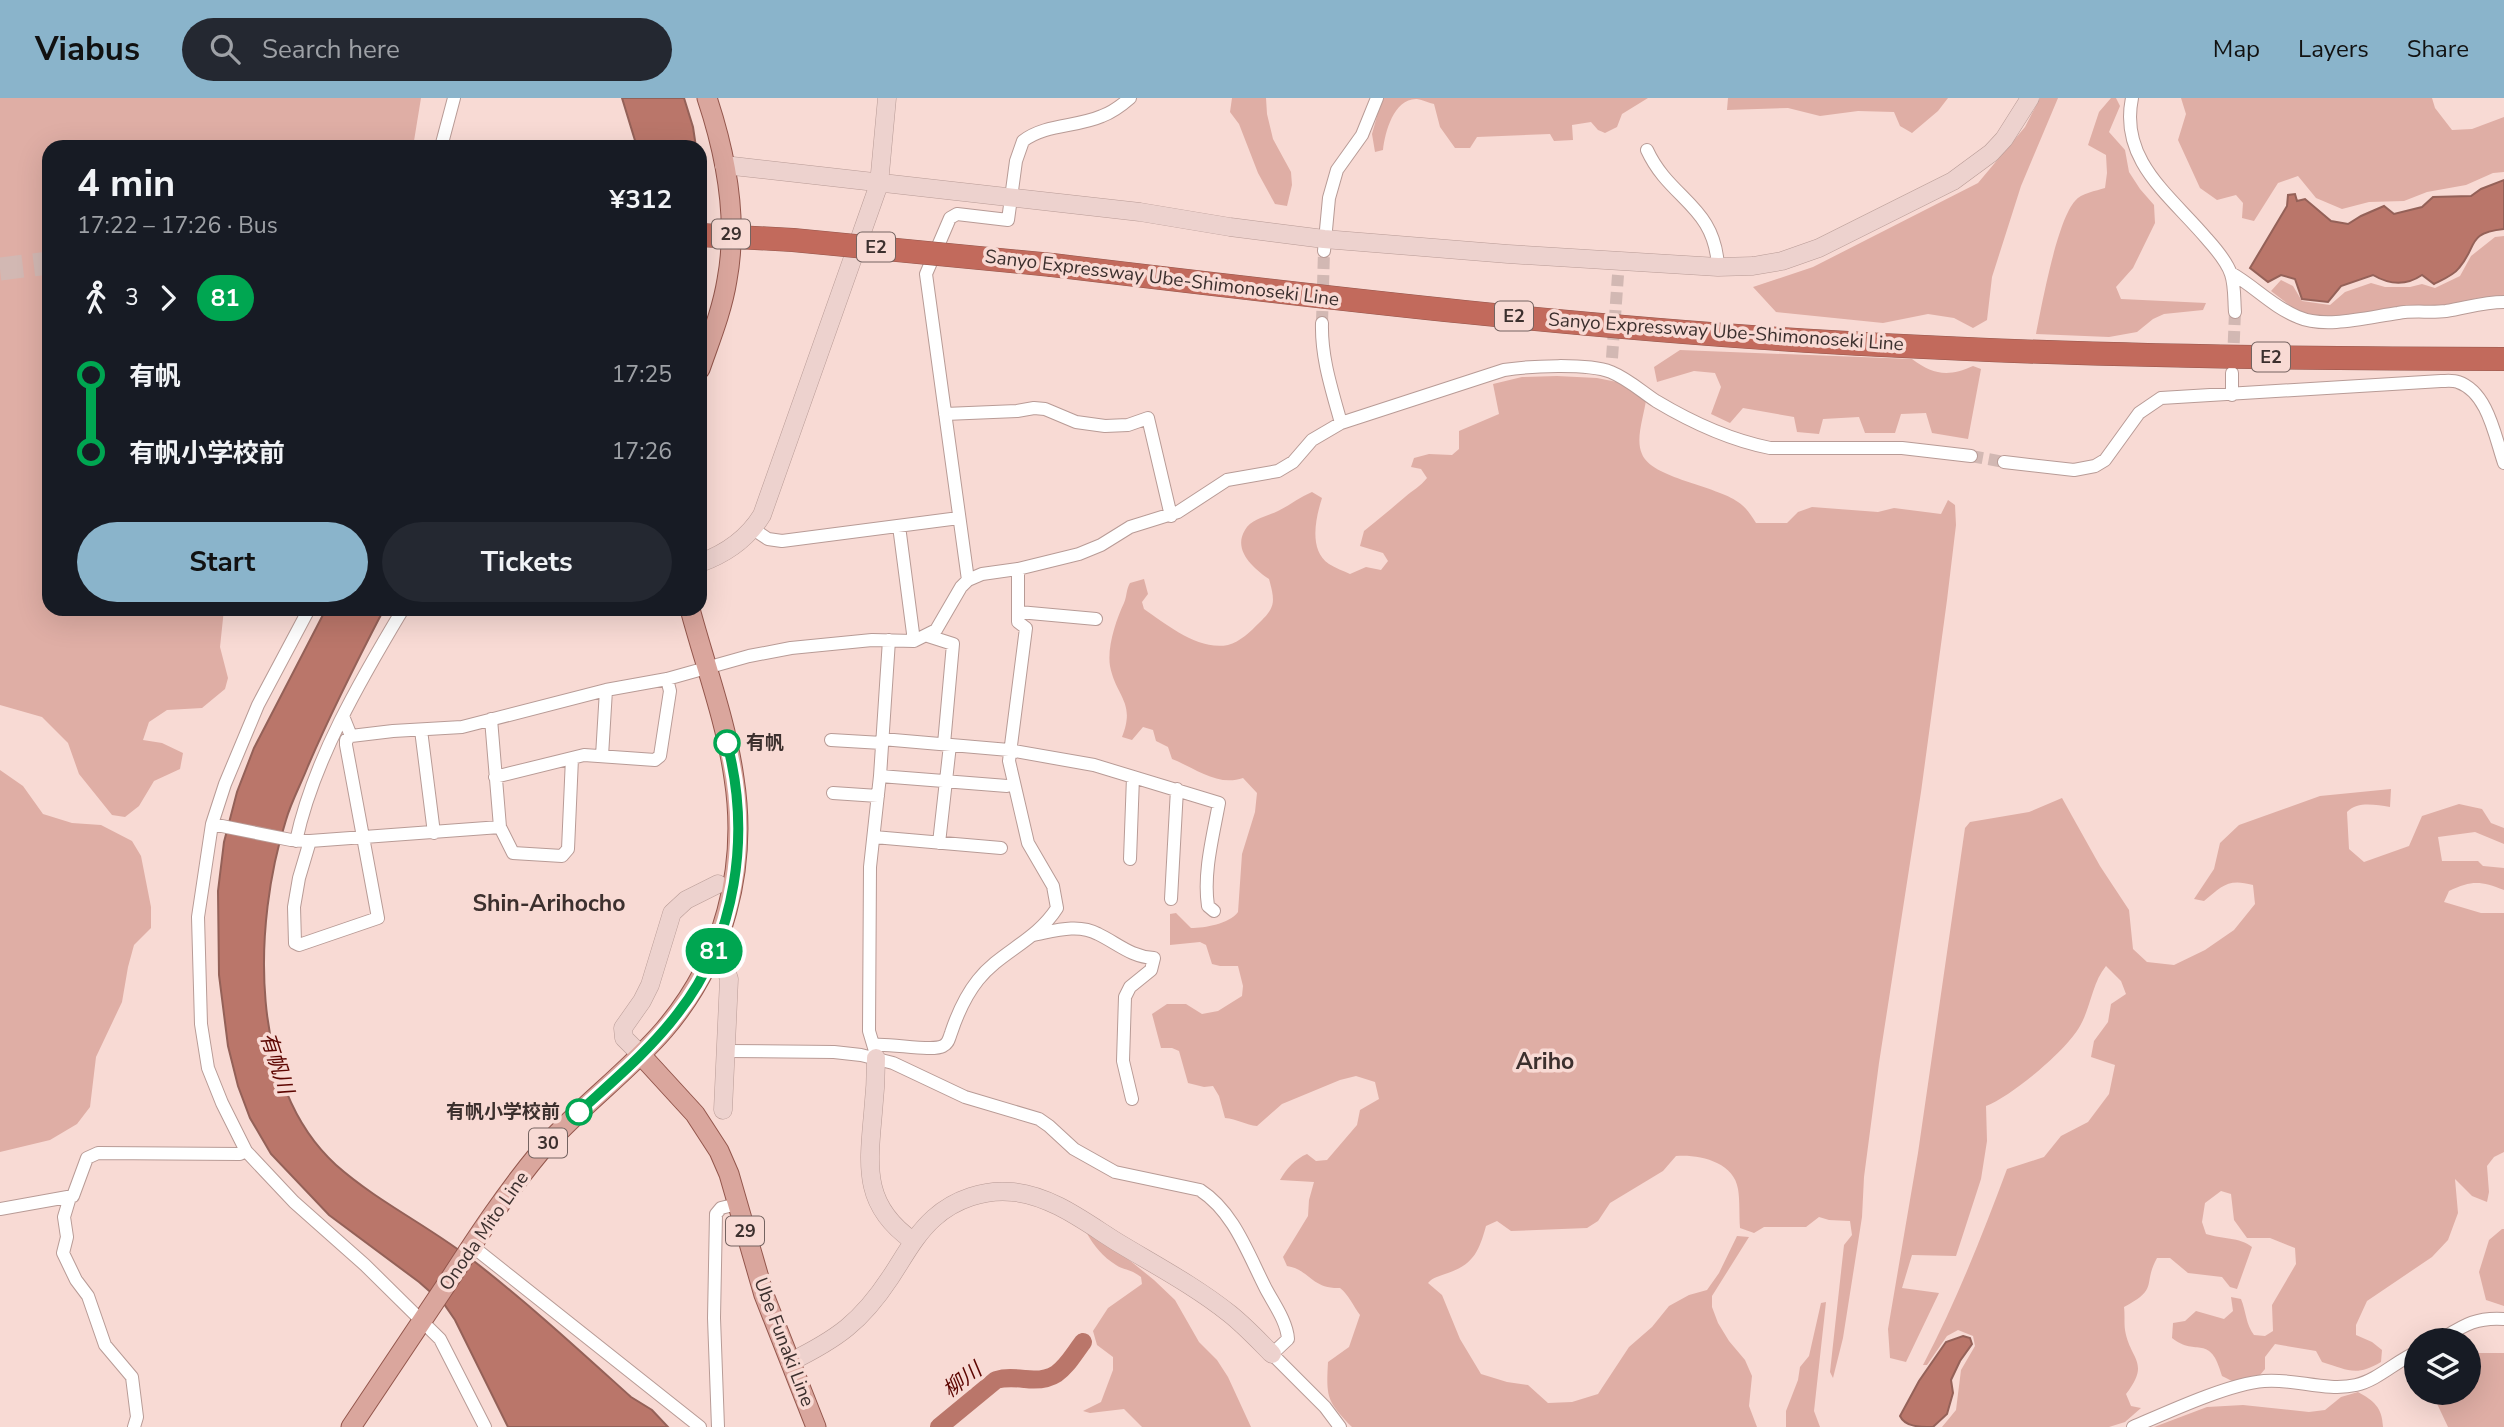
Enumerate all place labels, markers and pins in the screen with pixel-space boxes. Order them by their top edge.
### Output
marker: 有帆 [714,730,740,756]
place label: 有帆 [746,730,784,756]
place label: 有帆小学校前 [446,1099,560,1125]
marker: 有帆小学校前 [566,1099,592,1125]

